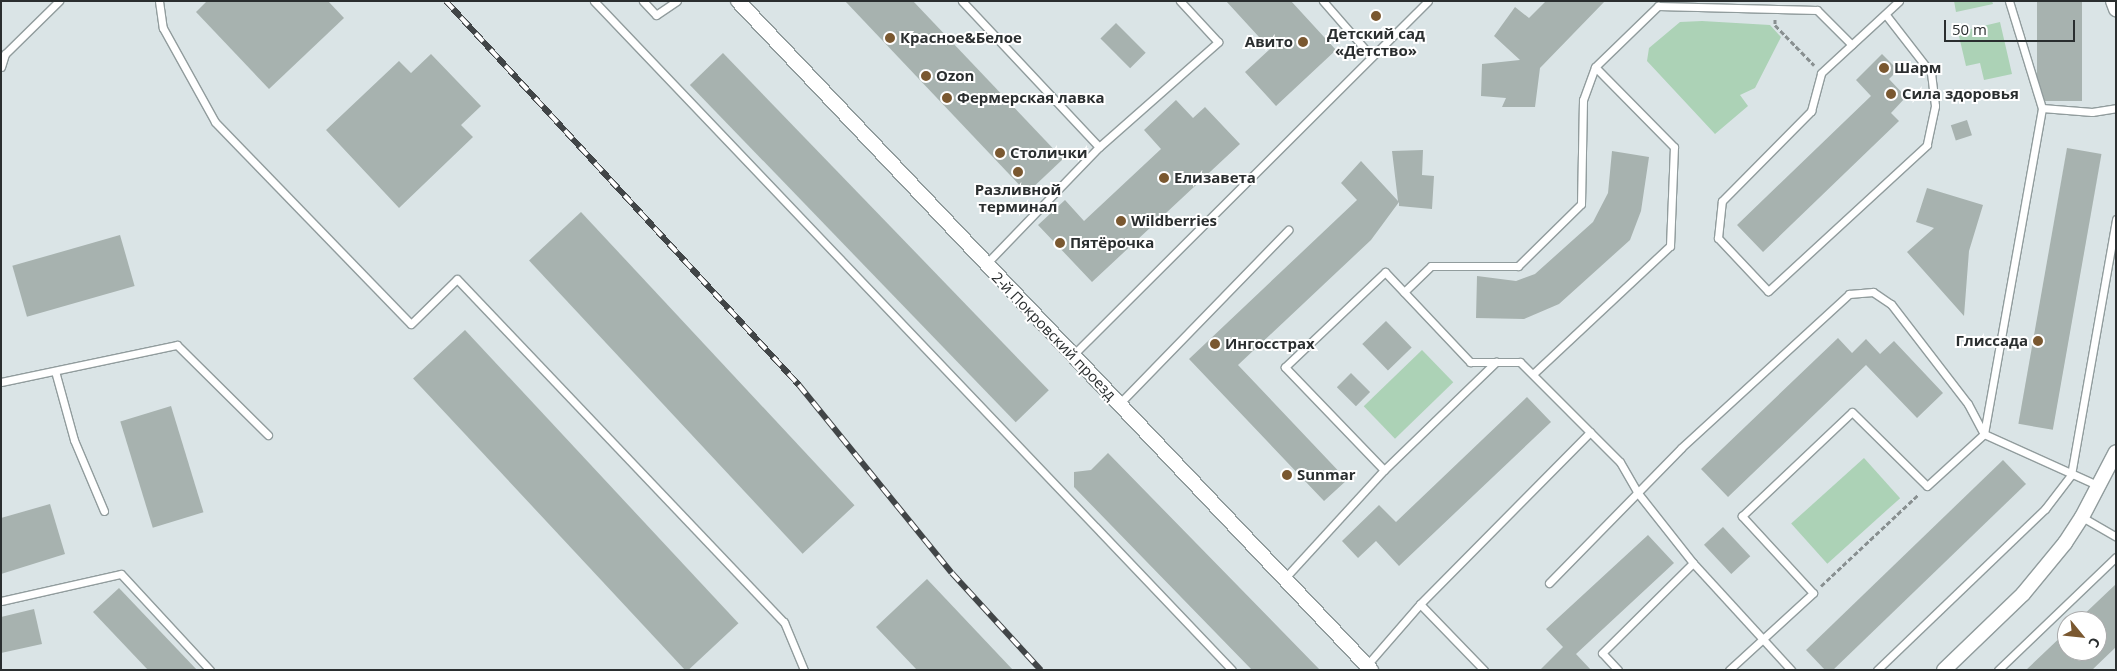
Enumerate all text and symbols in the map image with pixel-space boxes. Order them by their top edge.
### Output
marker: Детский сад «Детство» [1370,10,1382,22]
scale bar [1947,10,2078,42]
text: 50 m [1952,19,1987,39]
place label: Детский сад «Детство» [1327,24,1425,59]
place label: Красное&Белое [900,29,1022,47]
marker: Красное&Белое [884,32,896,44]
place label: Авито [1245,33,1293,51]
marker: Авито [1297,36,1309,48]
place label: Шарм [1894,59,1941,77]
marker: Шарм [1878,62,1890,74]
place label: Ozon [936,67,974,85]
marker: Ozon [920,70,932,82]
place label: Сила здоровья [1902,85,2019,103]
marker: Сила здоровья [1884,87,1898,101]
place label: Фермерская лавка [957,89,1105,107]
marker: Фермерская лавка [941,92,953,104]
place label: Столички [1010,144,1088,162]
marker: Столички [994,147,1006,159]
marker: Разливной терминал [1012,166,1024,178]
place label: Елизавета [1174,169,1256,187]
marker: Елизавета [1158,172,1170,184]
place label: Разливной терминал [975,180,1061,215]
place label: Wildberries [1131,212,1217,230]
marker: Wildberries [1115,215,1127,227]
place label: Пятёрочка [1070,234,1154,252]
marker: Пятёрочка [1054,237,1066,249]
street label: 2-й Покровский проезд [988,268,1120,404]
place label: Глиссада [1956,332,2028,350]
place label: Ингосстрах [1225,335,1315,353]
marker: Глиссада [2032,335,2044,347]
marker: Ингосстрах [1209,338,1221,350]
place label: Sunmar [1297,466,1356,484]
marker: Sunmar [1281,469,1293,481]
north arrow [2057,611,2107,661]
text: С [2084,634,2105,651]

